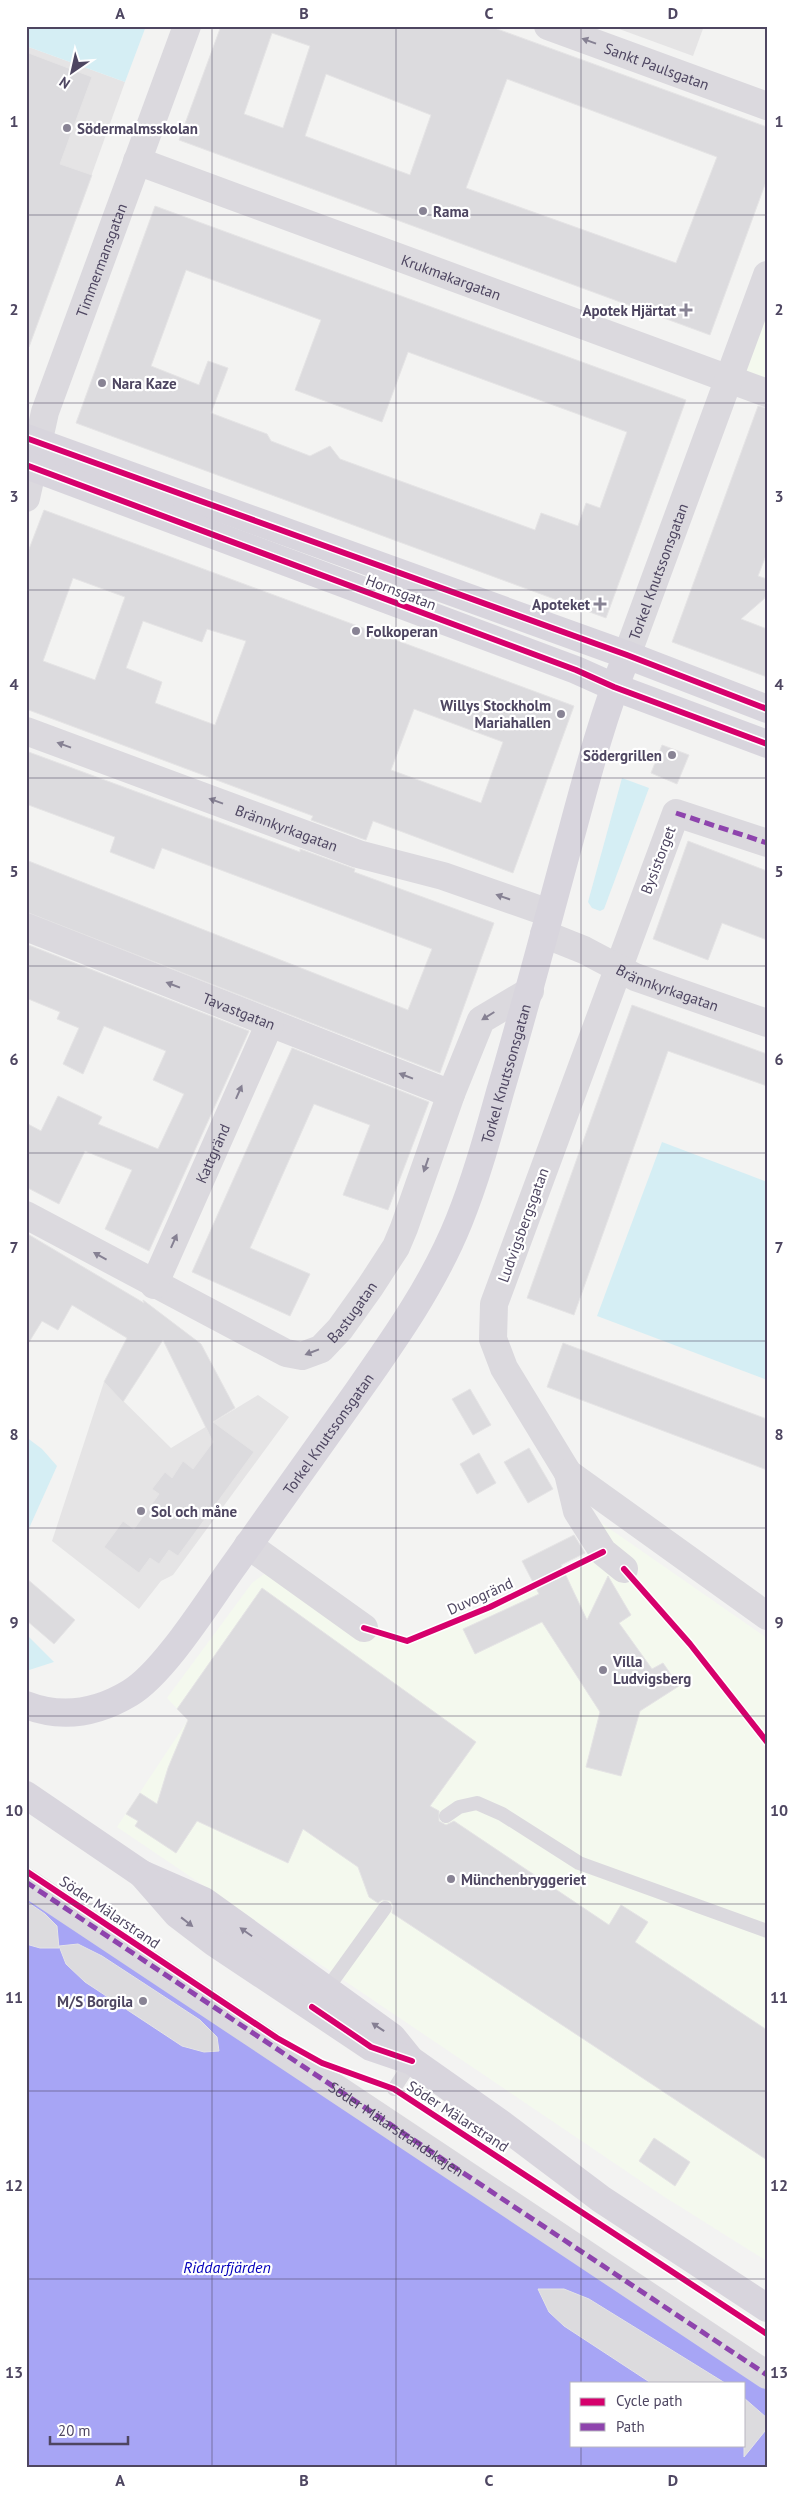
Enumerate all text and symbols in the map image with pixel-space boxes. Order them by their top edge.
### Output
text: A [115,3,125,23]
text: B [299,3,309,23]
text: C [485,3,494,23]
text: D [668,3,678,23]
one-way arrow [582,37,597,44]
street label: Sankt Paulsgatan [602,38,712,94]
north arrow [48,48,98,98]
text: N [56,73,74,93]
text: 1 [9,111,19,131]
text: 1 [774,111,784,131]
place label: Södermalmsskolan [77,119,198,138]
marker: Södermalmsskolan [61,122,73,134]
street label: Timmermansgatan [71,200,131,320]
place label: Rama [433,202,469,221]
marker: Rama [417,205,429,217]
street label: Krukmakargatan [399,250,504,304]
text: 2 [9,299,19,319]
text: 2 [774,299,784,319]
place label: Apotek Hjärtat [582,301,677,320]
marker: Apotek Hjärtat [680,304,692,316]
place label: Nara Kaze [112,374,177,393]
marker: Nara Kaze [96,377,108,389]
text: 3 [9,486,19,506]
text: 3 [774,486,784,506]
street label: Torkel Knutssonsgatan [624,501,692,642]
street label: Hornsgatan [363,570,439,614]
place label: Apoteket [532,595,591,614]
marker: Apoteket [594,598,606,610]
place label: Folkoperan [366,622,438,641]
marker: Folkoperan [350,625,362,637]
text: 4 [9,674,19,694]
text: 4 [774,674,784,694]
place label: Willys Stockholm Mariahallen [440,696,551,732]
marker: Willys Stockholm Mariahallen [555,708,567,720]
one-way arrow [56,741,71,749]
place label: Södergrillen [583,746,662,765]
marker: Södergrillen [666,749,678,761]
one-way arrow [208,797,223,805]
street label: Brännkyrkagatan [233,800,341,855]
street label: Bysistorget [636,823,680,897]
text: 5 [9,861,19,881]
text: 5 [774,861,784,881]
one-way arrow [495,893,510,901]
street label: Brännkyrkagatan [613,959,721,1015]
one-way arrow [166,981,181,988]
street label: Tavastgatan [200,988,278,1034]
street label: Torkel Knutssonsgatan [476,1002,534,1145]
one-way arrow [481,1012,494,1021]
text: 6 [9,1049,19,1069]
text: 6 [774,1049,784,1069]
one-way arrow [398,1072,413,1080]
one-way arrow [236,1085,244,1099]
street label: Kattgränd [191,1121,234,1186]
one-way arrow [422,1158,430,1173]
street label: Ludvigsbergsgatan [493,1165,553,1285]
one-way arrow [170,1234,178,1248]
text: 7 [9,1237,19,1257]
text: 7 [774,1237,784,1257]
one-way arrow [93,1252,108,1260]
street label: Bastugatan [322,1278,381,1347]
one-way arrow [305,1349,320,1356]
street label: Torkel Knutssonsgatan [278,1369,377,1498]
text: 8 [9,1424,19,1444]
text: 8 [774,1424,784,1444]
place label: Sol och måne [151,1502,237,1521]
marker: Sol och måne [135,1505,147,1517]
street label: Duvogränd [444,1573,516,1619]
text: 9 [9,1612,19,1632]
text: 9 [774,1612,784,1632]
place label: Villa Ludvigsberg [612,1652,691,1688]
marker: Villa Ludvigsberg [597,1664,609,1676]
text: 10 [5,1800,23,1820]
text: 10 [770,1800,788,1820]
place label: Münchenbryggeriet [461,1870,587,1889]
street label: Söder Mälarstrand [56,1871,164,1953]
marker: Münchenbryggeriet [445,1873,457,1885]
one-way arrow [180,1916,193,1927]
one-way arrow [240,1927,253,1937]
text: 11 [5,1987,23,2007]
text: 11 [770,1987,788,2007]
place label: M/S Borgila [57,1992,133,2011]
marker: M/S Borgila [137,1995,149,2007]
one-way arrow [371,2022,384,2032]
street label: Söder Mälarstrand [404,2076,512,2156]
street label: Söder Mälarstrandskajen [325,2077,468,2180]
text: 12 [5,2175,23,2195]
text: 12 [770,2175,788,2195]
water label: Riddarfjärden [183,2257,271,2277]
text: 13 [5,2362,23,2382]
text: 13 [770,2362,788,2382]
legend [570,2382,746,2446]
text: Cycle path [616,2391,682,2410]
scale bar [50,2414,128,2446]
text: Path [616,2417,645,2436]
text: 20 m [58,2421,91,2440]
text: A [115,2470,125,2490]
text: B [299,2470,309,2490]
text: C [485,2470,494,2490]
text: D [668,2470,678,2490]

